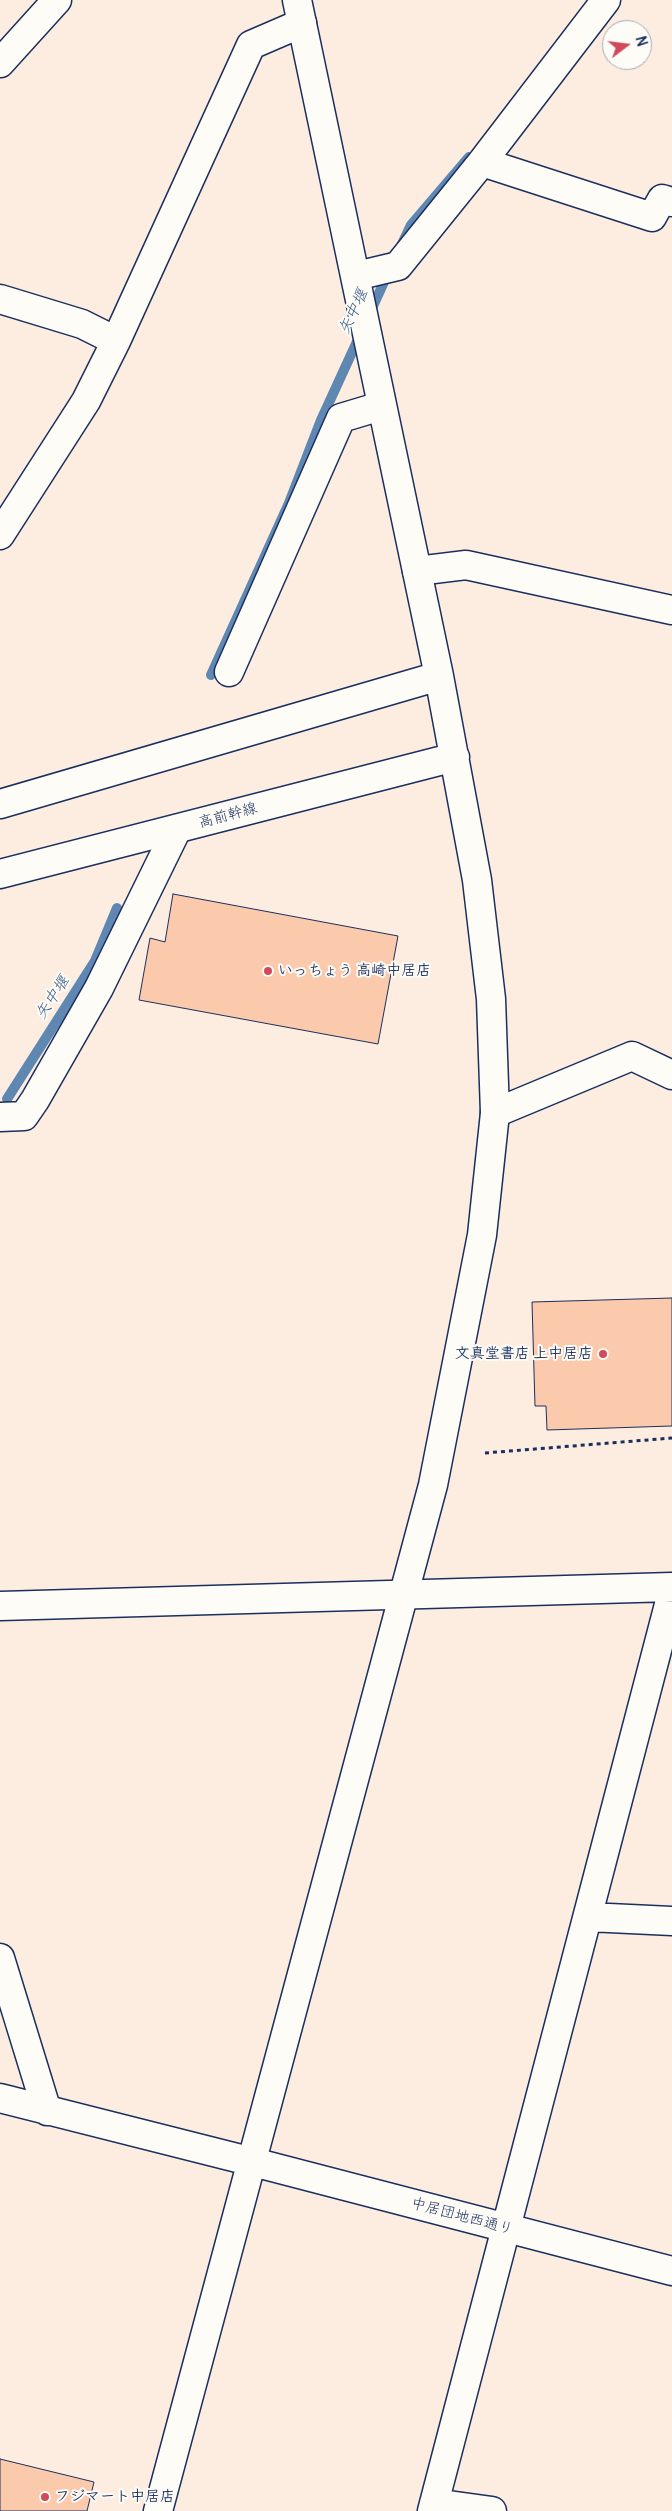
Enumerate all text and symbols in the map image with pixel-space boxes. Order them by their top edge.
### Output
north arrow [602,20,652,70]
text: N [632,34,650,48]
water label: 矢中堰 [335,286,373,338]
street label: 高前幹線 [197,800,259,832]
place label: いっちょう 高崎中居店 [278,962,431,980]
marker: いっちょう 高崎中居店 [262,965,274,977]
water label: 矢中堰 [32,973,74,1023]
place label: 文真堂書店 上中居店 [455,1345,593,1363]
marker: 文真堂書店 上中居店 [597,1348,609,1360]
street label: 中居団地西通り [409,2195,515,2239]
place label: フジマート中居店 [55,2488,175,2506]
marker: フジマート中居店 [39,2491,51,2503]

